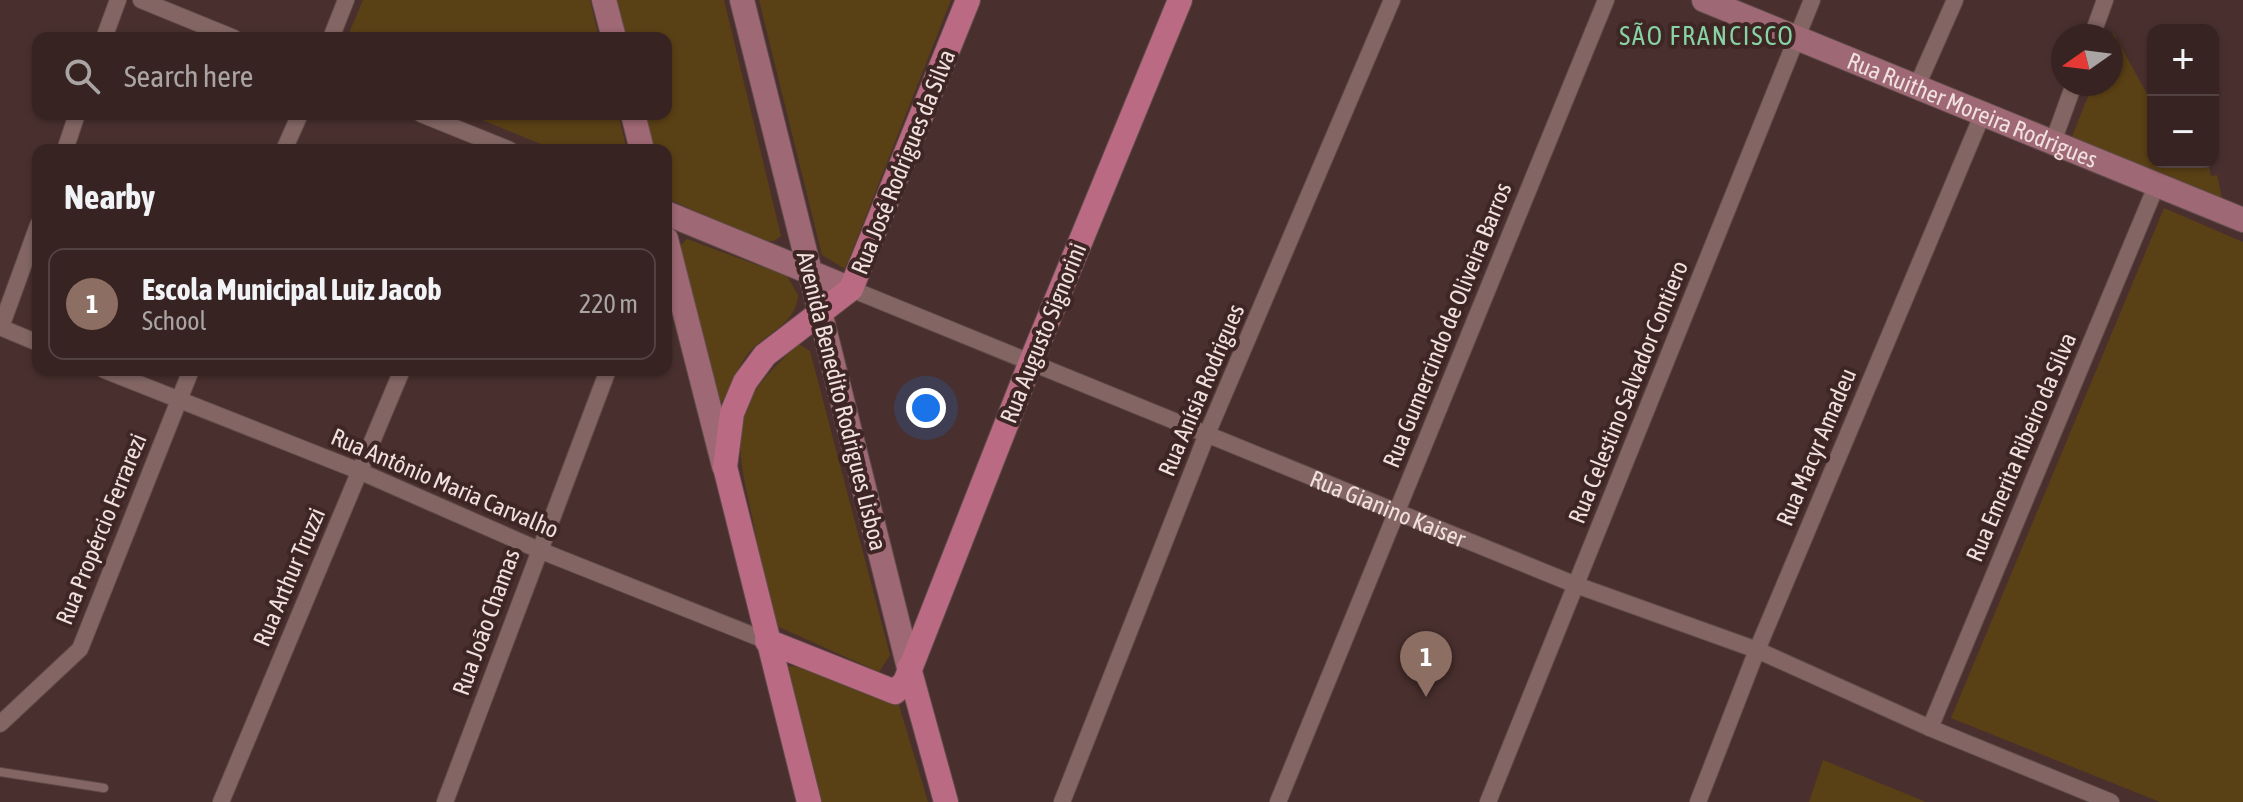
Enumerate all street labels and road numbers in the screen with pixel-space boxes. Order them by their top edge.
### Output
street label: Rua José Rodrigues da Silva [846,46,960,278]
street label: Rua Ruither Moreira Rodrigues [1843,47,2101,173]
street label: Rua Gumercindo de Oliveira Barros [1377,179,1517,471]
street label: Rua Augusto Signorini [995,239,1091,427]
street label: Avenida Benedito Rodrigues Lisboa [792,249,892,553]
street label: Rua Celestino Salvador Contiero [1563,257,1693,527]
street label: Rua Anísia Rodrigues [1153,300,1249,480]
street label: Rua Emerita Ribeiro da Silva [1961,329,2081,565]
street label: Rua Macyr Amadeu [1771,364,1861,530]
street label: Rua Antônio Maria Carvalho [327,423,563,543]
street label: Rua Propércio Ferrarezi [50,430,152,628]
street label: Rua Gianino Kaiser [1306,464,1470,552]
street label: Rua Arthur Truzzi [248,504,330,650]
street label: Rua João Chamas [447,545,525,699]

